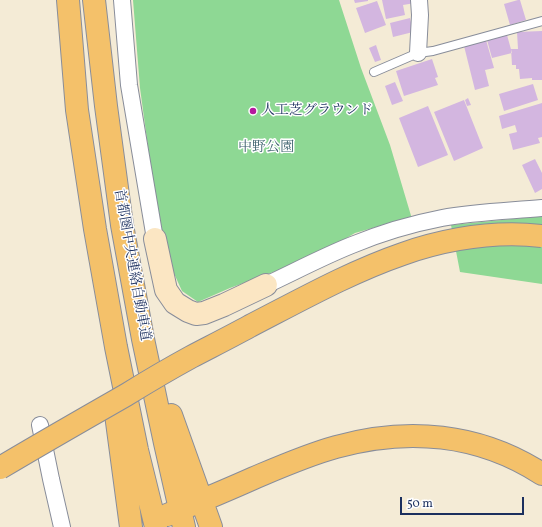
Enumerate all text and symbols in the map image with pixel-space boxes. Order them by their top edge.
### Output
place label: 人工芝グラウンド [261,103,373,119]
marker: 人工芝グラウンド [248,106,258,116]
park label: 中野公園 [238,140,294,156]
street label: 首都圏中央連絡自動車道 [109,188,153,342]
scale bar [402,489,526,515]
text: 50 m [407,496,433,512]

